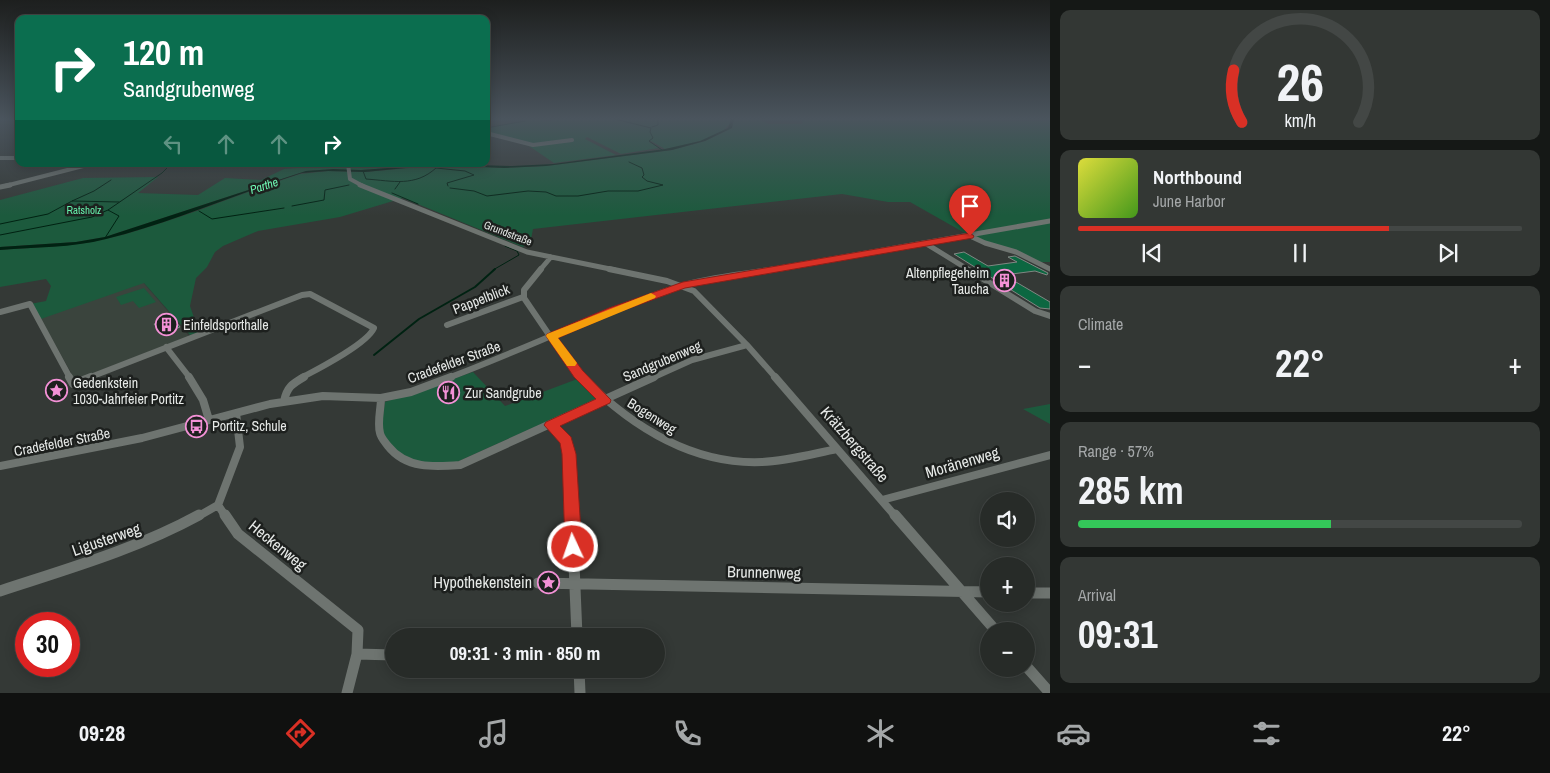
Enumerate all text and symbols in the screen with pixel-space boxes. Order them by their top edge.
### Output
text: 120 m [123,29,204,76]
icon: right [40,35,105,100]
text: 26 [1276,47,1324,117]
text: Sandgrubenweg [123,74,254,104]
text: km/h [1284,109,1316,133]
icon: left [159,130,187,158]
icon: ahead [212,130,240,158]
icon: ahead [265,130,293,158]
icon: right [318,130,346,158]
text: Northbound [1153,164,1242,190]
water label: Parthe [248,174,281,198]
pin [949,185,991,236]
text: June Harbor [1153,190,1225,212]
icon: arrive [956,192,984,220]
park label: Ratsholz [66,203,102,217]
street label: Grundstraße [482,217,534,249]
icon: previous [1138,239,1166,267]
icon: pause [1286,239,1314,267]
icon: next [1434,239,1462,267]
place label: Altenpflegeheim Taucha [905,264,990,298]
building icon: Altenpflegeheim Taucha [993,269,1017,293]
street label: Pappelblick [450,280,512,318]
building icon: Einfeldsporthalle [155,313,179,337]
text: Climate [1078,313,1123,335]
place label: Einfeldsporthalle [183,316,269,334]
street label: Sandgrubenweg [620,336,705,386]
street label: Cradefelder Straße [405,337,503,387]
text: 22° [1275,338,1325,389]
text: − [1078,345,1091,383]
text: + [1509,345,1522,383]
place label: Gedenkstein 1030-Jahrfeier Portitz [73,374,184,408]
place icon: Gedenkstein 1030-Jahrfeier Portitz [45,379,69,403]
restaurant icon: Zur Sandgrube [437,381,461,405]
place label: Zur Sandgrube [465,384,542,402]
street label: Bogenweg [624,394,680,438]
street label: Krätzbergstraße [816,401,894,487]
bus stop icon: Portitz, Schule [184,414,208,438]
place label: Portitz, Schule [212,417,287,435]
street label: Cradefelder Straße [12,424,112,460]
text: Range · 57% [1078,440,1154,462]
street label: Moränenweg [923,441,1002,483]
text: 285 km [1078,465,1184,516]
map controls [980,492,1035,677]
button: sound [980,492,1035,547]
street label: Heckenweg [244,515,312,576]
street label: Ligusterweg [69,517,144,561]
position arrow [546,520,598,572]
button: + [980,557,1035,612]
street label: Brunnenweg [727,560,802,584]
place icon: Hypothekenstein [536,570,560,594]
place label: Hypothekenstein [434,571,532,593]
text: Arrival [1078,584,1116,606]
text: 09:31 [1078,609,1158,660]
speed limit sign: 30 [15,612,80,677]
button: − [980,622,1035,677]
text: 09:31 · 3 min · 850 m [450,640,600,666]
icon: directions [283,716,318,751]
icon: music [476,716,511,751]
icon: phone [670,716,705,751]
icon: climate [863,716,898,751]
icon: car [1056,716,1091,751]
icon: filters [1249,716,1284,751]
text: 09:28 [79,718,125,748]
text: 22° [1442,718,1471,748]

